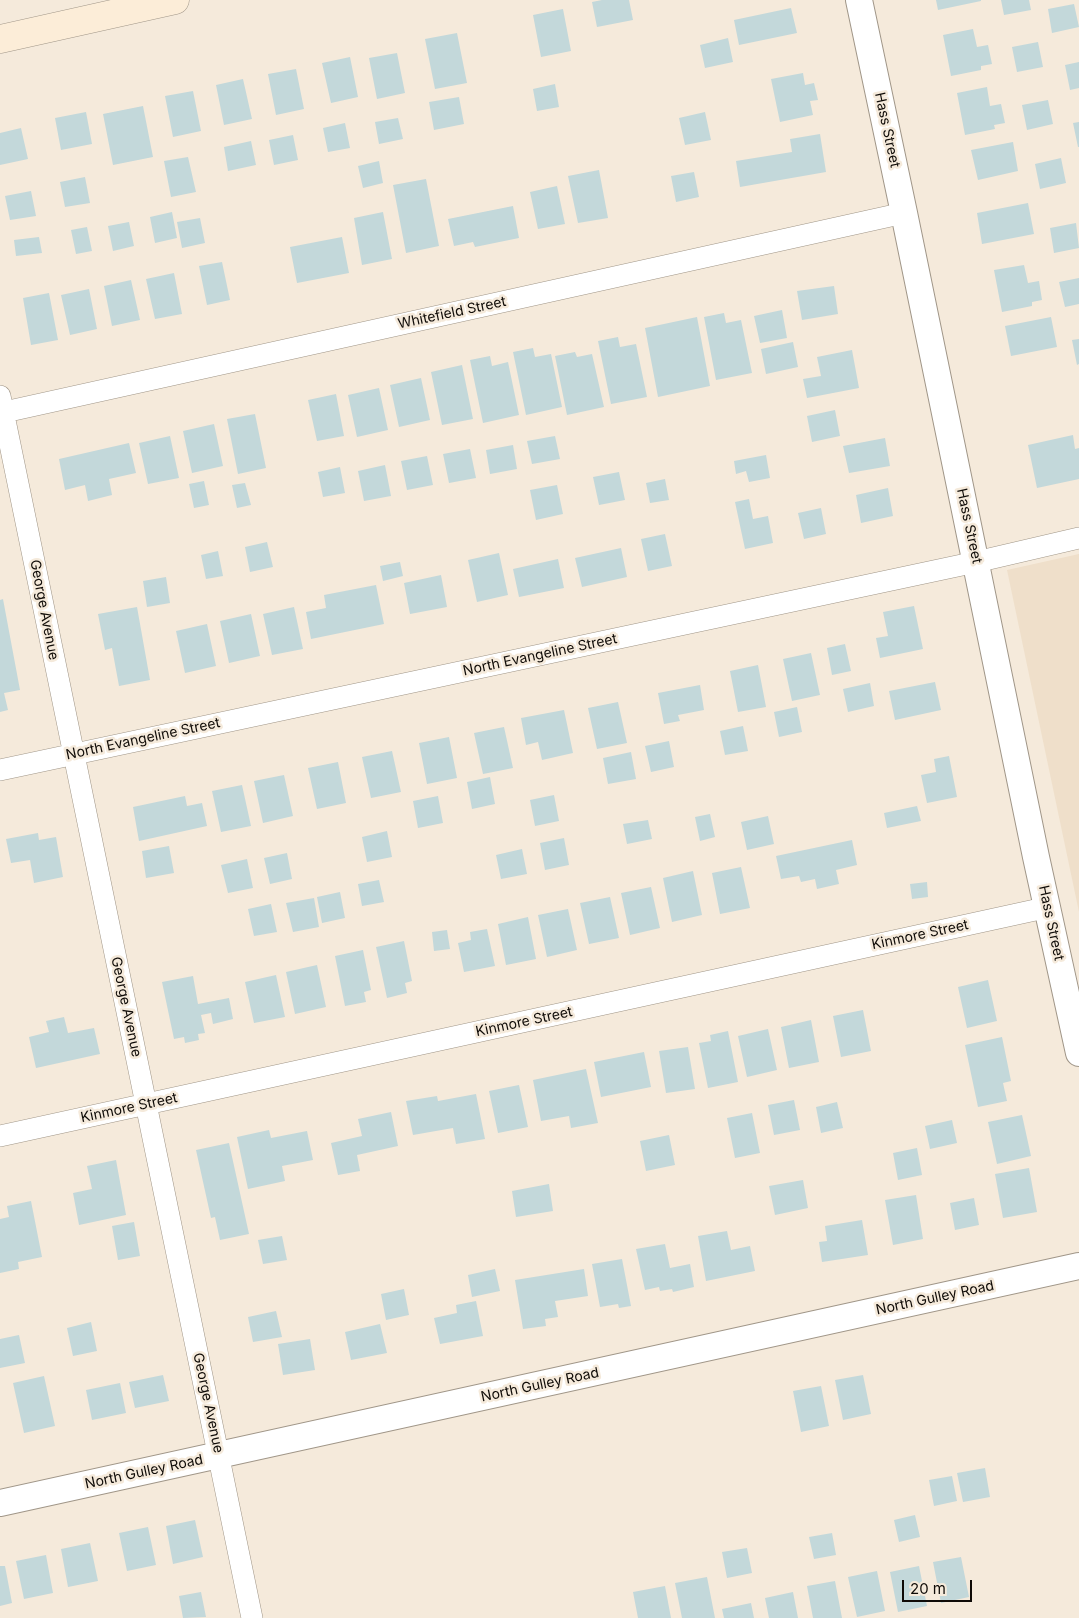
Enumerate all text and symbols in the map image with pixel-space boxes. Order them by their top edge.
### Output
street label: Hass Street [871,91,903,169]
street label: Whitefield Street [396,293,508,333]
street label: Hass Street [953,487,985,565]
street label: George Avenue [26,558,62,662]
street label: North Evangeline Street [461,630,619,680]
street label: North Evangeline Street [64,714,222,764]
street label: Hass Street [1035,884,1067,962]
street label: Kinmore Street [870,917,970,953]
street label: George Avenue [107,955,145,1059]
street label: Kinmore Street [474,1004,574,1040]
street label: Kinmore Street [79,1090,179,1126]
street label: North Gulley Road [874,1277,996,1319]
street label: George Avenue [189,1351,227,1455]
street label: North Gulley Road [479,1364,601,1406]
street label: North Gulley Road [83,1451,205,1493]
scale bar [904,1570,974,1602]
text: 20 m [910,1579,946,1598]

